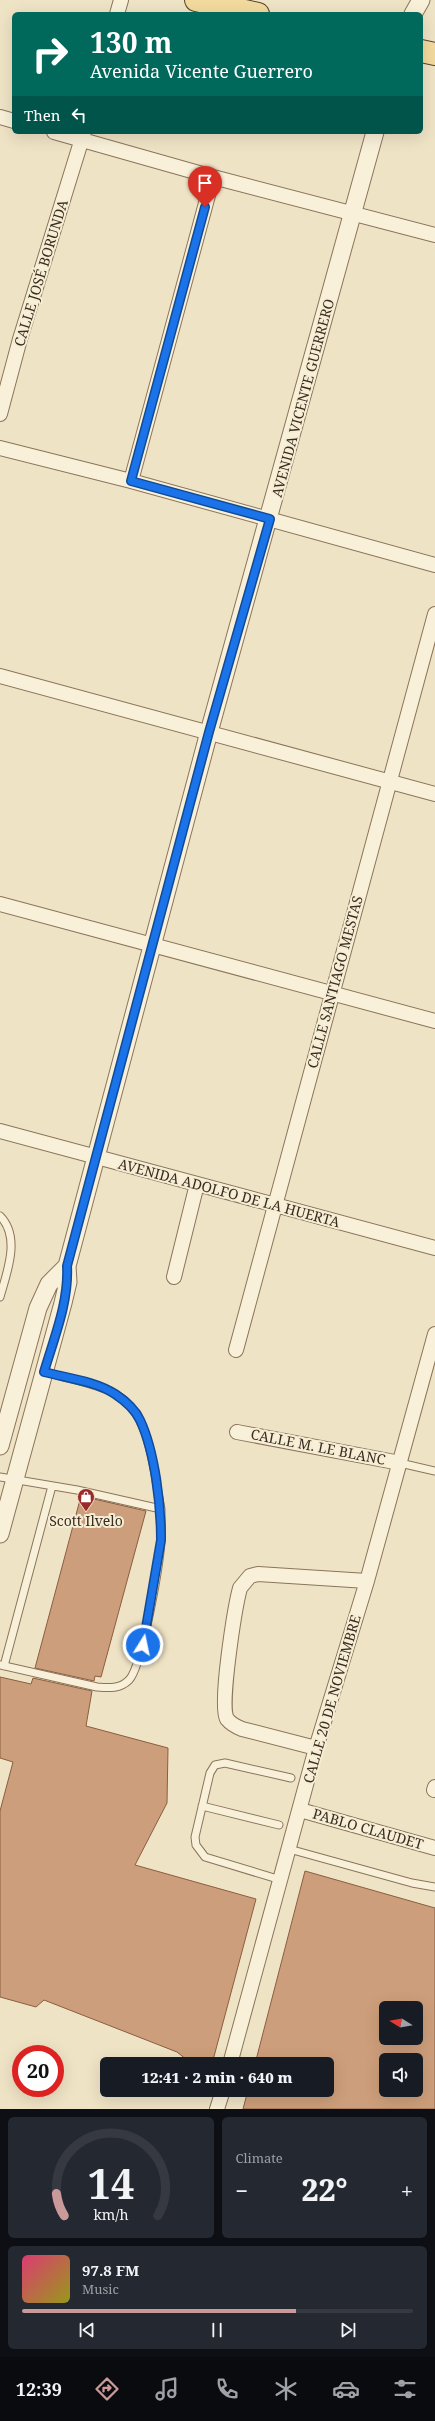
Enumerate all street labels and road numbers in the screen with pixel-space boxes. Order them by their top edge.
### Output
street label: CALLE JOSÉ BORUNDA [9,197,72,349]
street label: AVENIDA VICENTE GUERRERO [267,296,338,499]
street label: CALLE SANTIAGO MESTAS [302,893,367,1070]
street label: AVENIDA ADOLFO DE LA HUERTA [116,1154,342,1231]
street label: CALLE M. LE BLANC [249,1424,387,1469]
street label: CALLE 20 DE NOVIEMBRE [298,1612,365,1785]
street label: PABLO CLAUDET [311,1804,426,1853]

